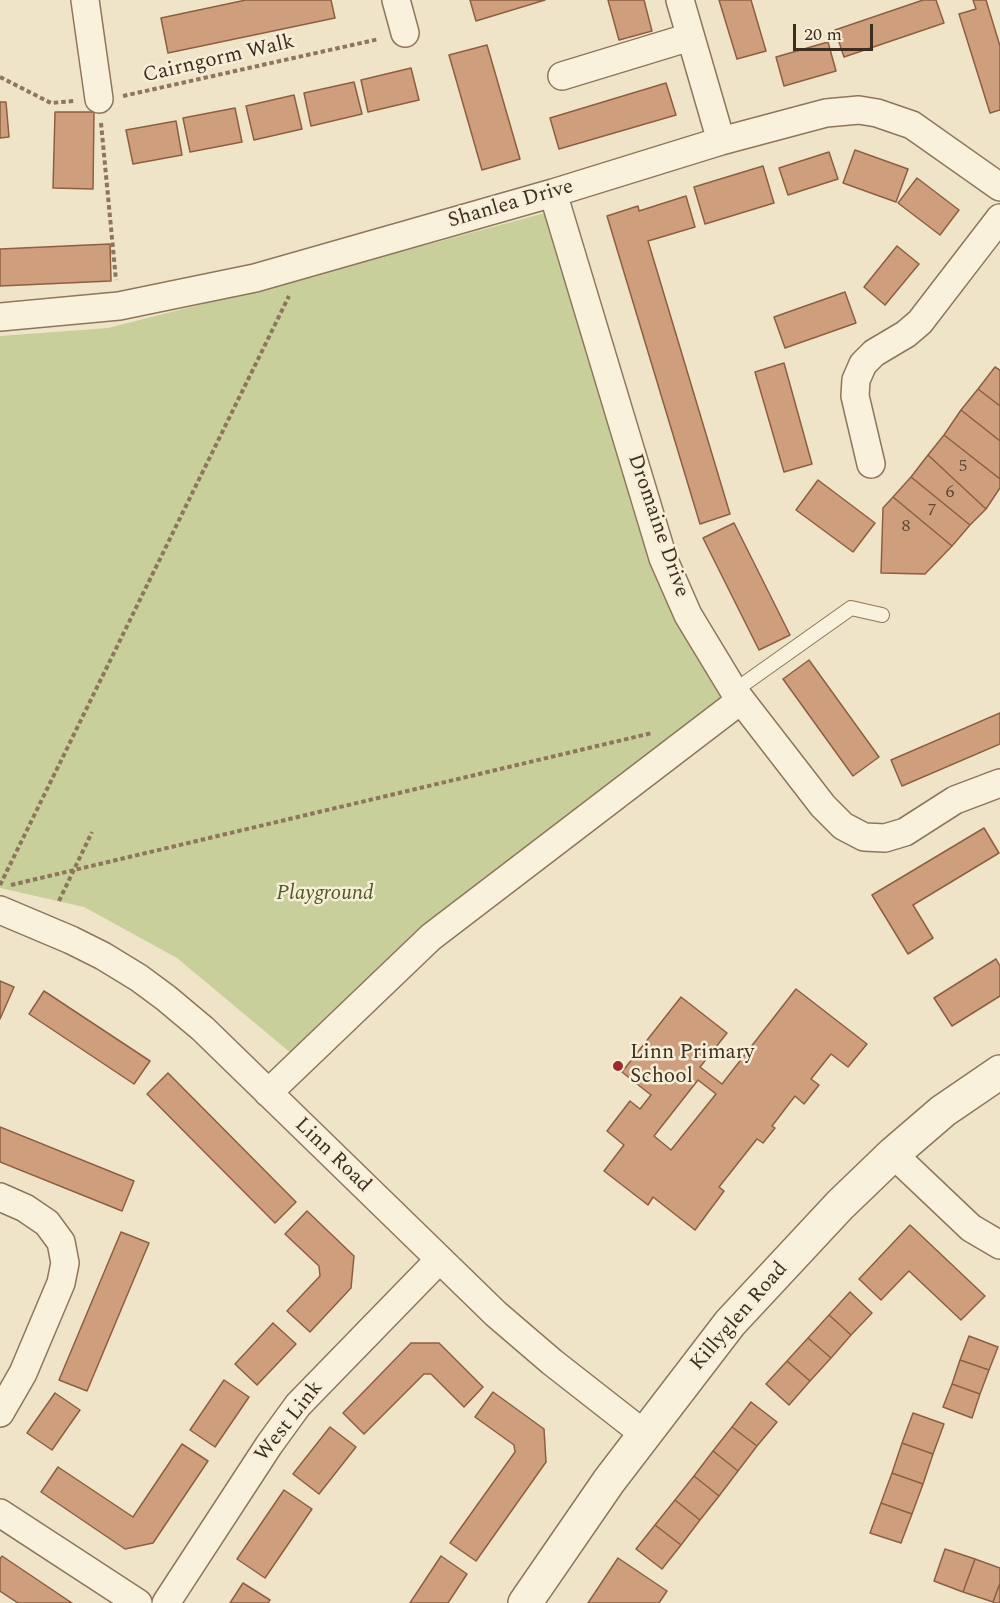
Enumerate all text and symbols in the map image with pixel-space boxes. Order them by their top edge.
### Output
scale bar [796,12,876,50]
text: 20 m [804,21,842,48]
street label: Cairngorm Walk [141,30,297,90]
street label: Shanlea Drive [445,175,577,235]
street label: Dromaine Drive [621,451,693,601]
house number: 5 [959,456,967,478]
house number: 6 [946,482,954,504]
house number: 7 [928,500,936,522]
house number: 8 [902,516,910,538]
park label: Playground [276,882,374,908]
place label: Linn Primary School [630,1041,754,1091]
marker: Linn Primary School [611,1059,625,1073]
street label: Linn Road [288,1113,376,1199]
street label: Killyglen Road [686,1257,794,1377]
street label: West Link [251,1377,329,1467]

